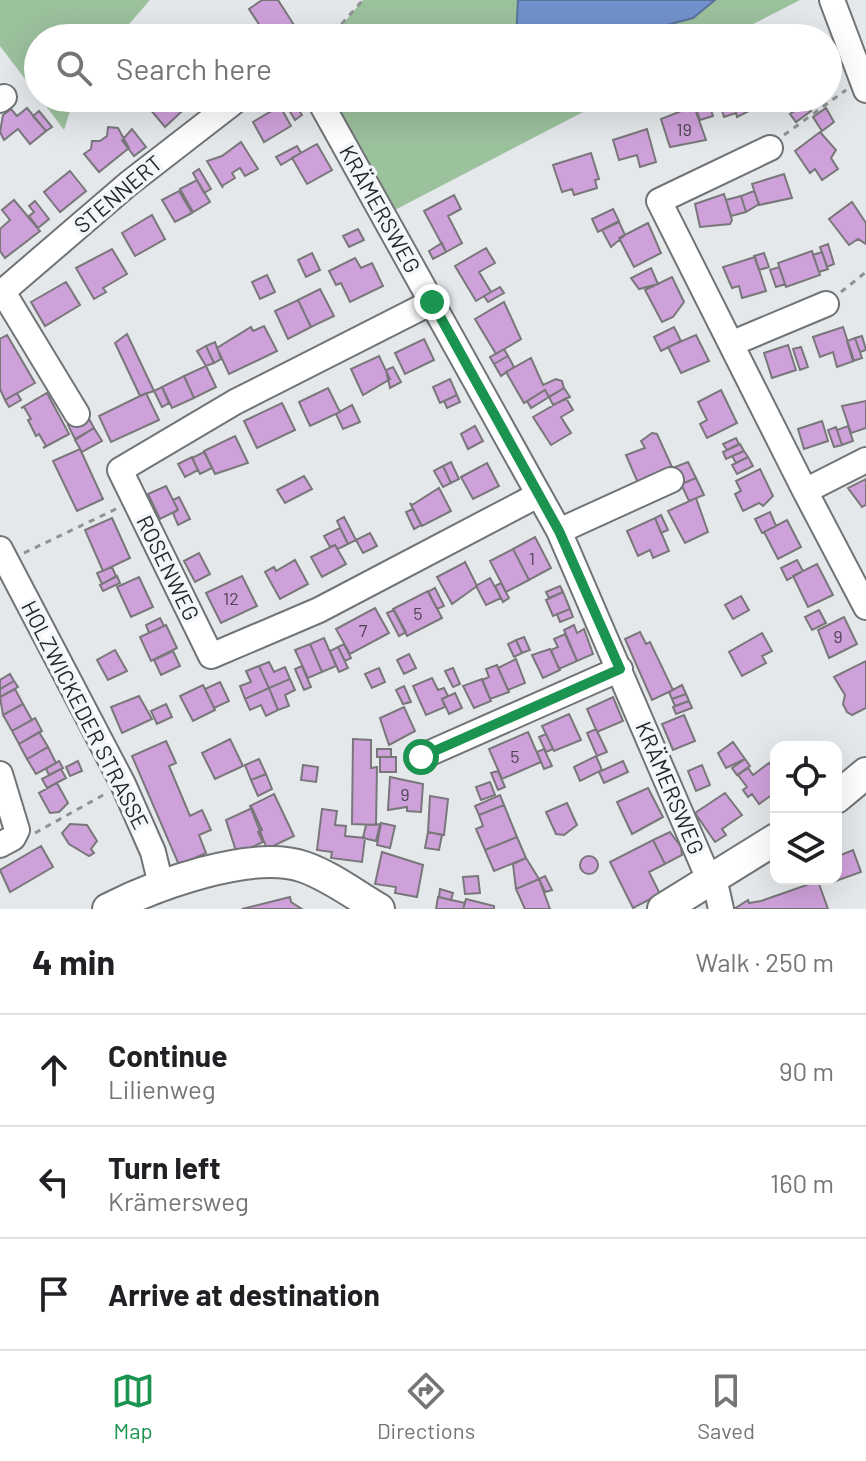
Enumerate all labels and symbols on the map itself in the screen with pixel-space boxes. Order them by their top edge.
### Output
house number: 19 [676,118,692,140]
street label: KRÄMERSWEG [335,140,427,277]
street label: STENNERT [68,149,167,237]
route end [414,284,450,320]
street label: ROSENWEG [132,511,206,624]
house number: 1 [529,547,535,569]
house number: 12 [223,587,239,609]
street label: HOLZWICKEDER STRASSE [17,596,155,833]
house number: 5 [413,602,423,624]
house number: 7 [359,619,368,641]
house number: 9 [833,625,843,647]
street label: KRÄMERSWEG [631,717,711,858]
route start [403,739,439,775]
house number: 5 [510,745,520,767]
house number: 9 [400,783,410,805]

